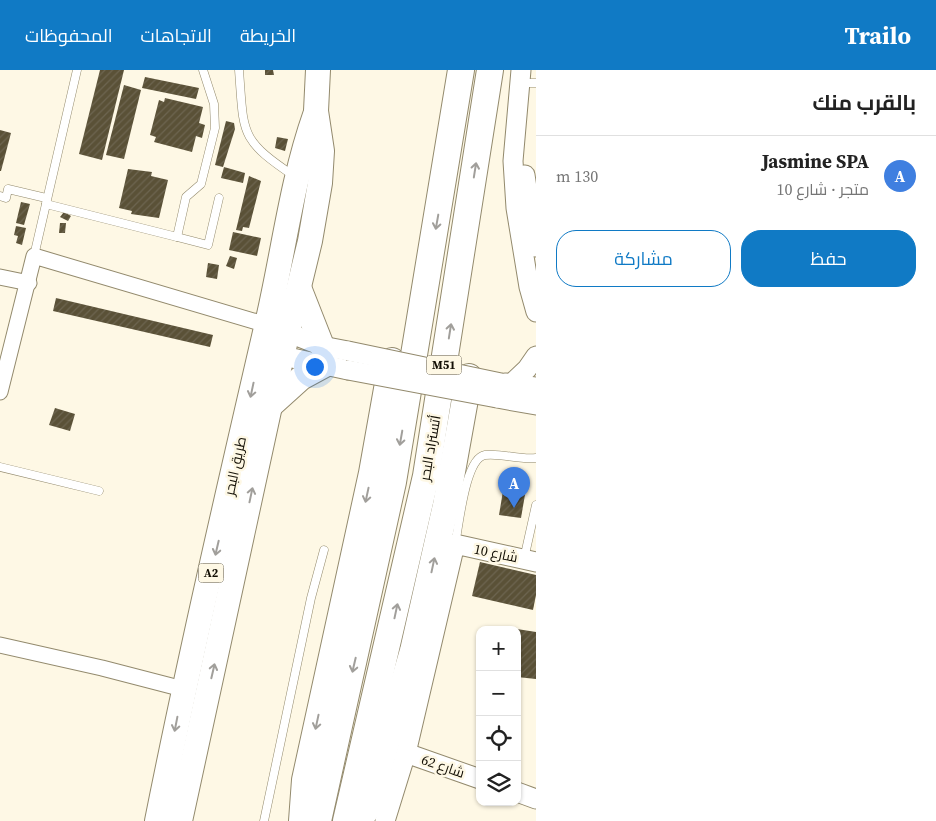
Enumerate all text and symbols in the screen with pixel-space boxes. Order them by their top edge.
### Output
text: Trailo [844,19,911,52]
text: المحفوظات [25,23,113,48]
text: الاتجاهات [141,23,212,48]
text: الخريطة [240,23,296,48]
text: بالقرب منك [812,88,916,117]
text: Jasmine SPA [762,148,869,174]
one-way arrow [470,163,480,179]
text: 130 m [556,165,598,187]
text: A [895,165,905,187]
text: متجر · شارع 10 [777,178,869,200]
one-way arrow [431,213,441,229]
button: مشاركة [556,230,731,287]
button: حفظ [741,230,916,287]
one-way arrow [445,323,455,339]
your location [302,354,328,380]
road number: M51 [426,356,462,374]
one-way arrow [247,381,256,397]
street label: أتستراد البحر [414,414,446,483]
one-way arrow [395,429,405,445]
street label: طريق البحر [219,435,251,498]
pin: A [498,467,530,508]
one-way arrow [362,486,371,502]
one-way arrow [247,487,256,503]
street label: شارع 10 [472,539,520,567]
one-way arrow [212,540,221,556]
one-way arrow [428,557,438,573]
road number: A2 [198,563,224,582]
one-way arrow [392,603,401,619]
map controls [476,626,521,806]
button: + [476,626,521,671]
one-way arrow [349,657,358,673]
one-way arrow [209,663,219,679]
button: − [476,671,521,716]
one-way arrow [312,714,321,730]
one-way arrow [171,715,180,731]
button: locate [476,716,521,761]
street label: شارع 62 [419,749,467,783]
button: layers [476,761,521,806]

